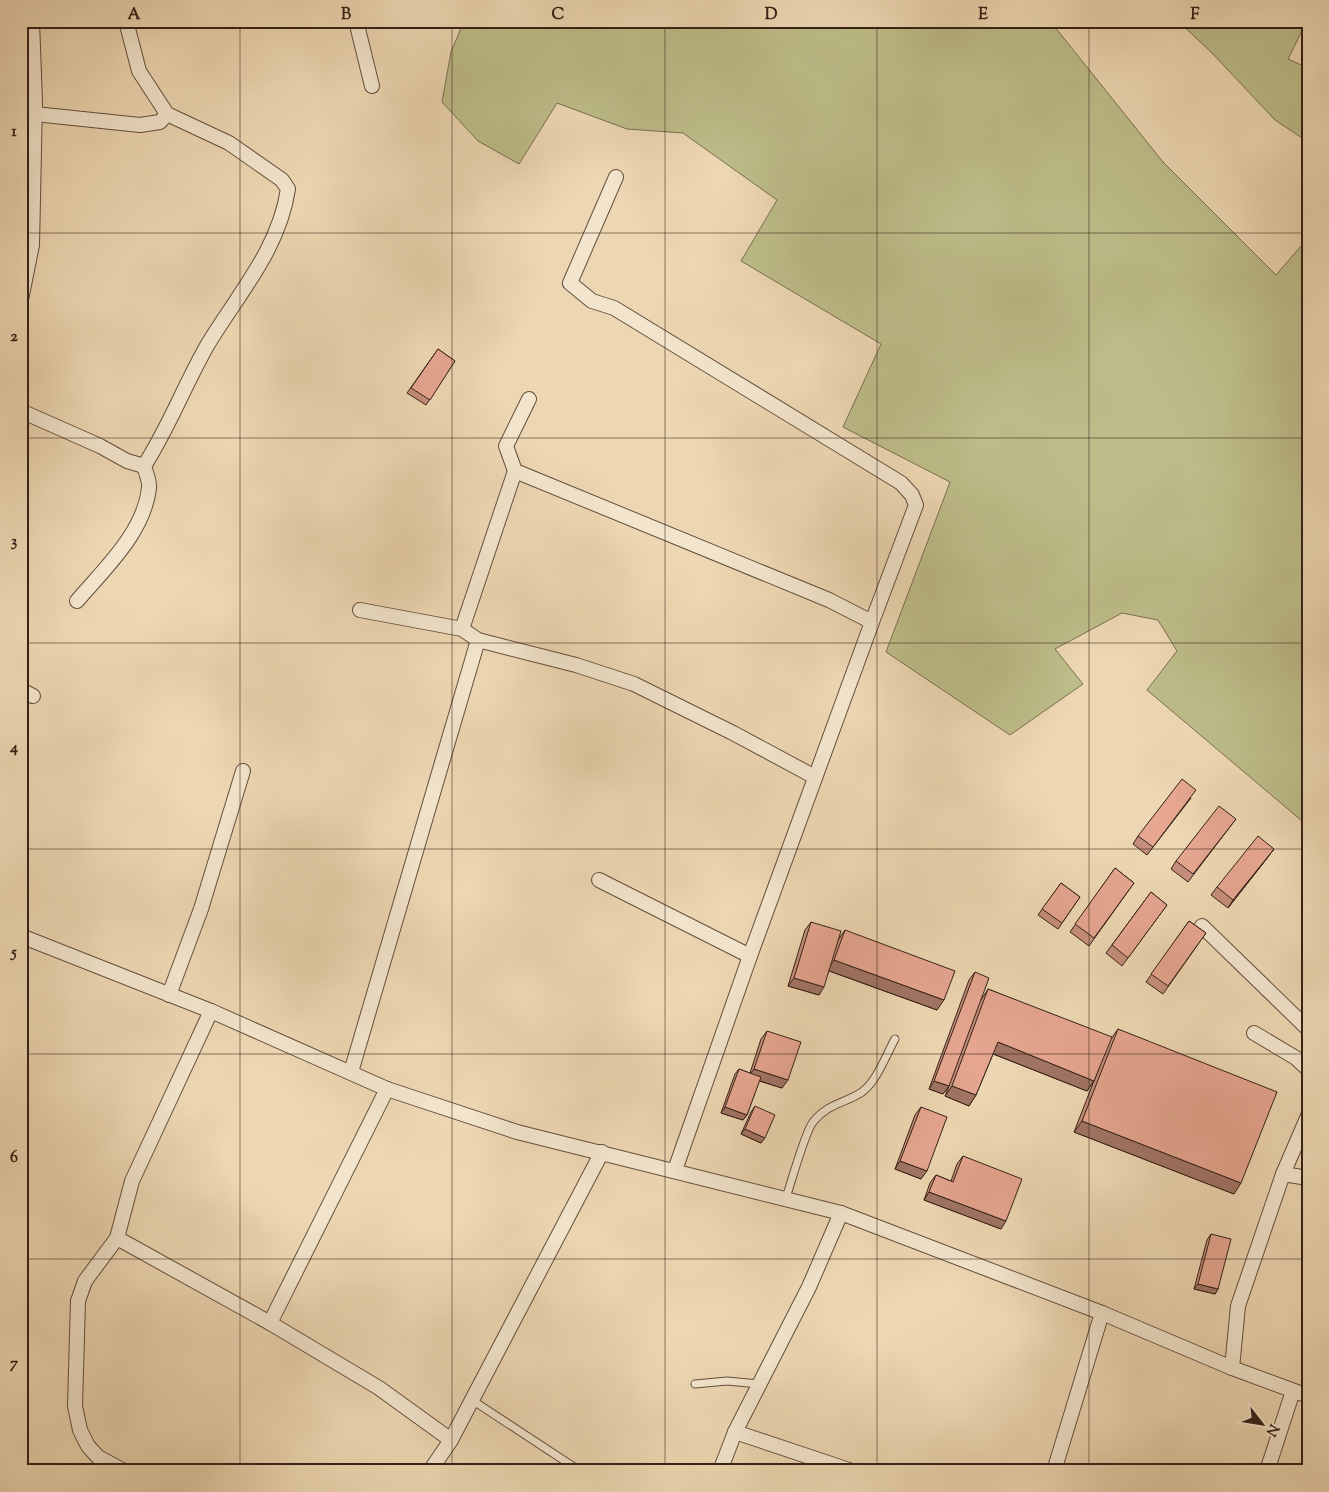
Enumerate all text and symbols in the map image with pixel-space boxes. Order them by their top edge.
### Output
text: A [128,4,141,27]
text: B [341,4,351,27]
text: C [552,4,565,27]
text: D [765,4,778,27]
text: E [978,4,988,27]
text: F [1191,4,1200,27]
text: 1 [11,121,17,144]
text: 2 [10,326,18,349]
text: 3 [11,531,18,554]
text: 4 [9,737,18,760]
text: 5 [9,942,17,965]
text: 6 [10,1147,18,1170]
text: 7 [10,1353,19,1376]
north arrow [1236,1400,1286,1450]
text: N [1260,1420,1283,1440]

